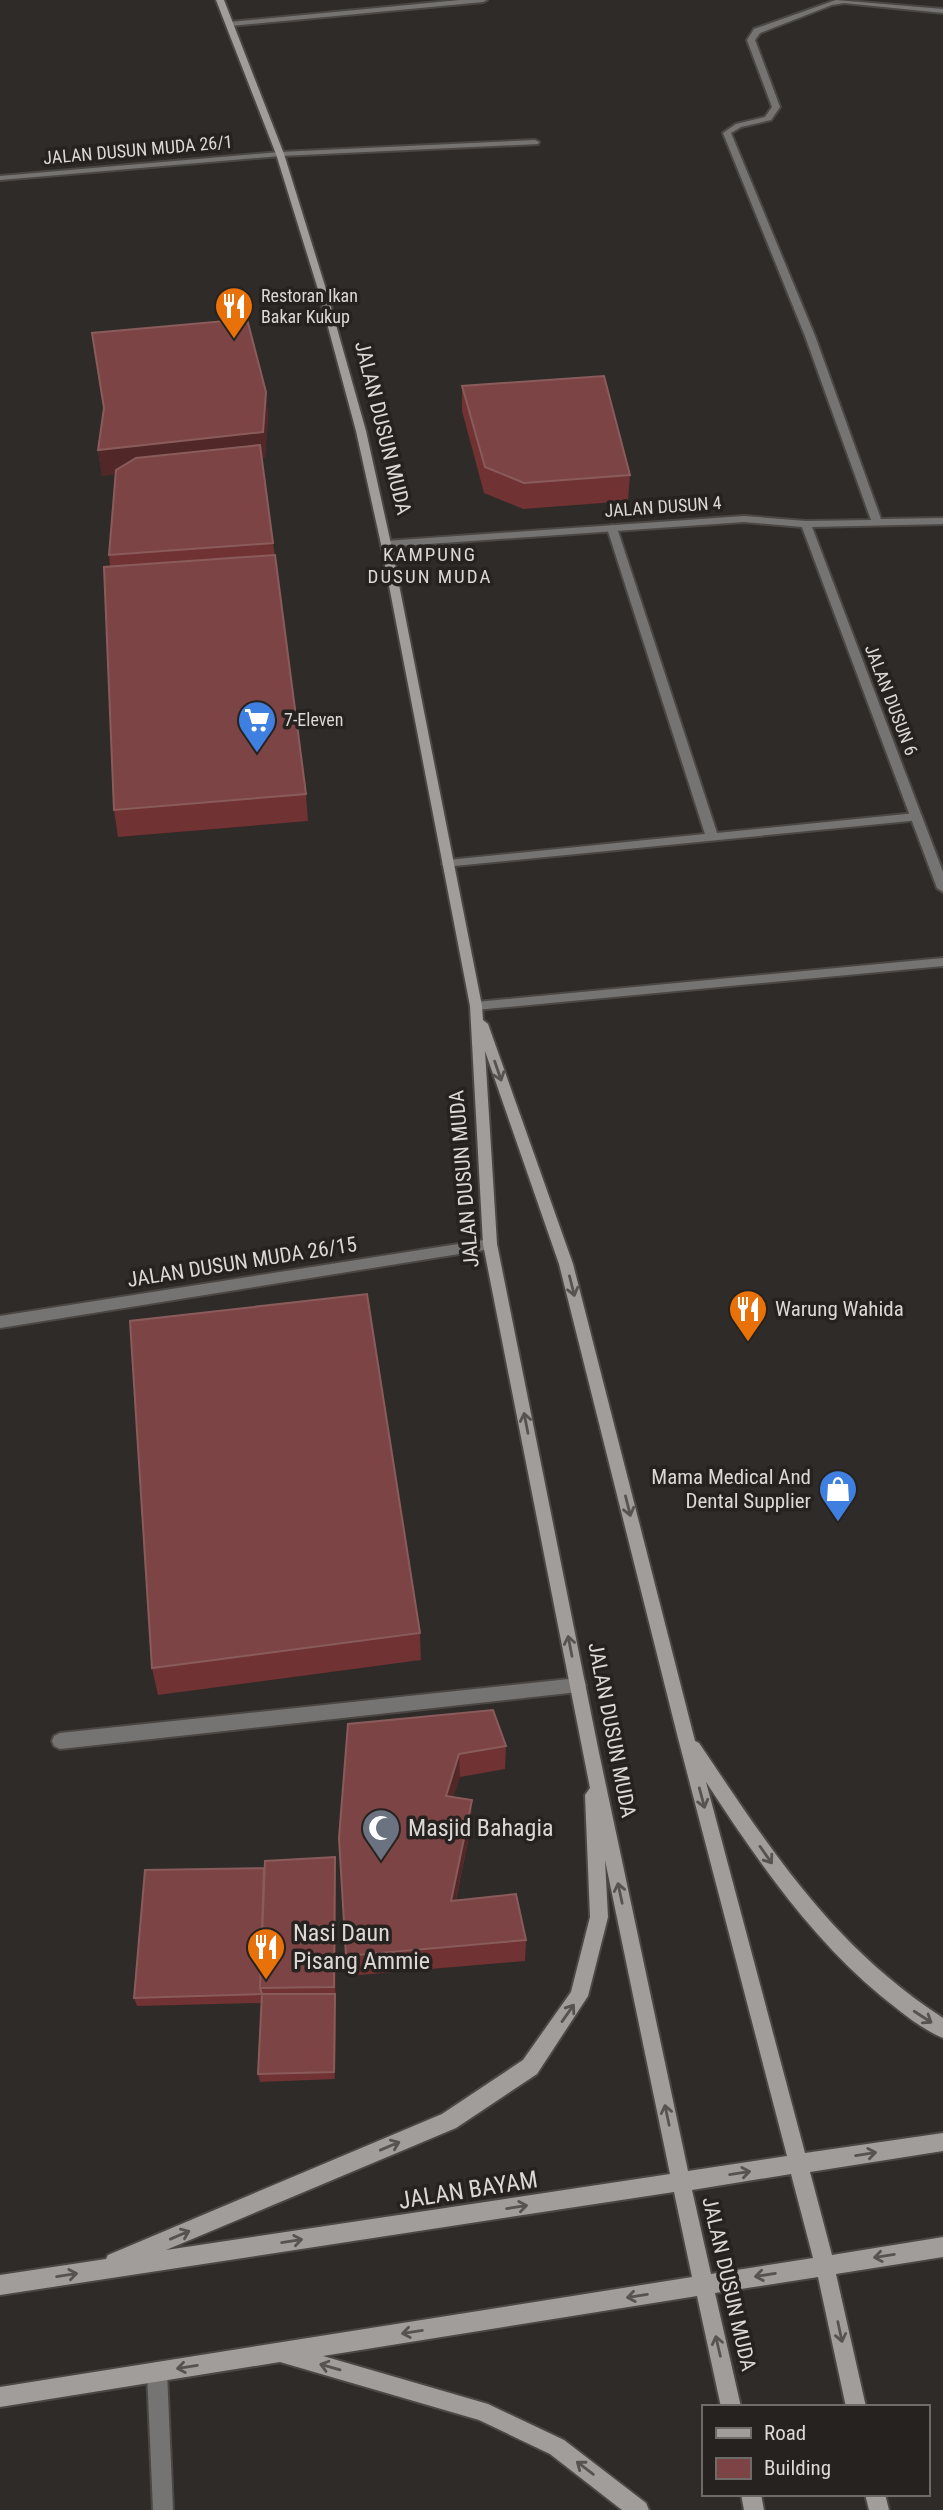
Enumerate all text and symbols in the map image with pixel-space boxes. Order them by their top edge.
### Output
street label: JALAN DUSUN MUDA 26/1 [42,131,234,168]
restaurant icon: Restoran Ikan Bakar Kukup [213,285,255,340]
place label: Restoran Ikan Bakar Kukup [261,285,358,327]
street label: JALAN DUSUN MUDA [350,339,416,517]
street label: JALAN DUSUN 4 [604,492,722,521]
district label: KAMPUNG DUSUN MUDA [368,543,492,588]
street label: JALAN DUSUN 6 [861,641,922,758]
supermarket icon: 7-Eleven [236,699,278,754]
place label: 7-Eleven [284,709,344,730]
one-way arrow [493,1059,505,1081]
street label: JALAN DUSUN MUDA [444,1089,484,1269]
street label: JALAN DUSUN MUDA 26/15 [126,1232,358,1292]
one-way arrow [566,1274,579,1297]
restaurant icon: Warung Wahida [727,1288,769,1343]
place label: Warung Wahida [775,1297,904,1321]
one-way arrow [519,1412,532,1435]
place label: Mama Medical And Dental Supplier [651,1465,811,1513]
shop icon: Mama Medical And Dental Supplier [817,1468,859,1523]
one-way arrow [622,1494,635,1517]
one-way arrow [563,1635,577,1658]
street label: JALAN DUSUN MUDA [583,1640,641,1820]
one-way arrow [696,1786,709,1809]
mosque icon: Masjid Bahagia [360,1807,402,1862]
place label: Masjid Bahagia [408,1814,553,1842]
one-way arrow [759,1845,773,1864]
one-way arrow [613,1882,627,1905]
place label: Nasi Daun Pisang Ammie [293,1919,430,1975]
restaurant icon: Nasi Daun Pisang Ammie [245,1926,287,1981]
one-way arrow [561,2004,575,2023]
one-way arrow [913,2010,933,2024]
one-way arrow [659,2104,673,2127]
one-way arrow [378,2139,400,2152]
one-way arrow [854,2147,877,2160]
street label: JALAN BAYAM [397,2165,539,2215]
one-way arrow [728,2166,751,2179]
street label: JALAN DUSUN MUDA [697,2195,761,2373]
one-way arrow [505,2200,528,2213]
one-way arrow [169,2227,191,2240]
one-way arrow [281,2234,303,2247]
one-way arrow [873,2250,896,2263]
one-way arrow [56,2268,78,2281]
one-way arrow [754,2269,776,2282]
one-way arrow [626,2290,649,2303]
one-way arrow [833,2320,847,2343]
one-way arrow [401,2326,424,2339]
one-way arrow [710,2335,724,2358]
one-way arrow [319,2360,341,2373]
one-way arrow [176,2361,199,2374]
legend [702,2405,929,2496]
text: Road [764,2421,806,2445]
text: Building [764,2456,831,2480]
one-way arrow [576,2461,595,2475]

